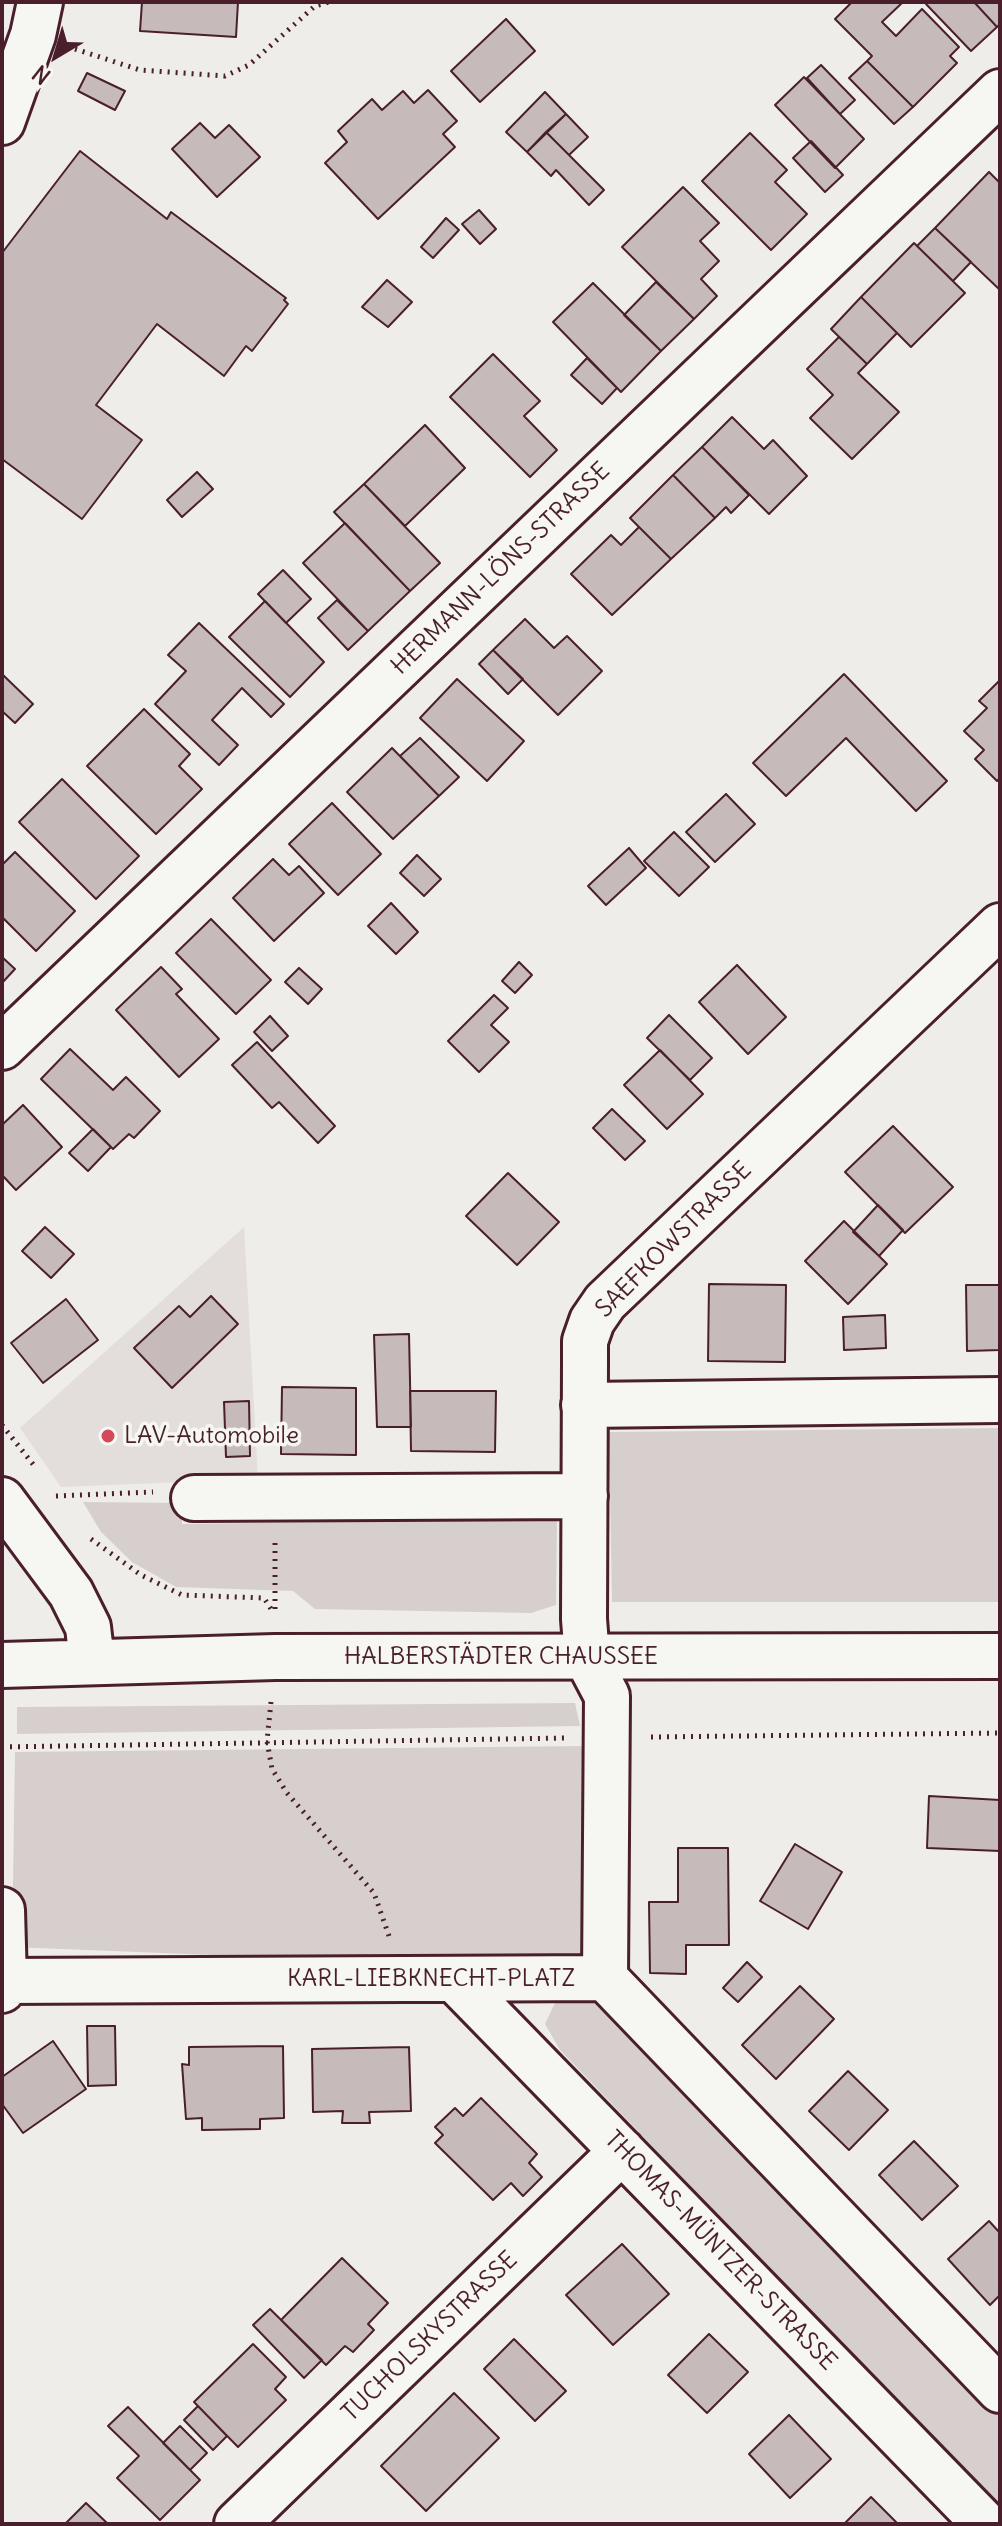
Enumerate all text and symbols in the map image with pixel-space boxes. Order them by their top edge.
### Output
north arrow [16,16,96,96]
text: N [27,59,56,91]
street label: HERMANN-LÖNS-STRASSE [386,457,616,681]
street label: SAEFKOWSTRASSE [590,1156,758,1324]
place label: LAV-Automobile [124,1422,299,1450]
marker: LAV-Automobile [99,1427,117,1445]
street label: HALBERSTÄDTER CHAUSSEE [344,1643,658,1671]
street label: KARL-LIEBKNECHT-PLATZ [287,1965,575,1993]
street label: THOMAS-MÜNTZER-STRASSE [598,2125,842,2377]
street label: TUCHOLSKYSTRASSE [336,2246,524,2428]

